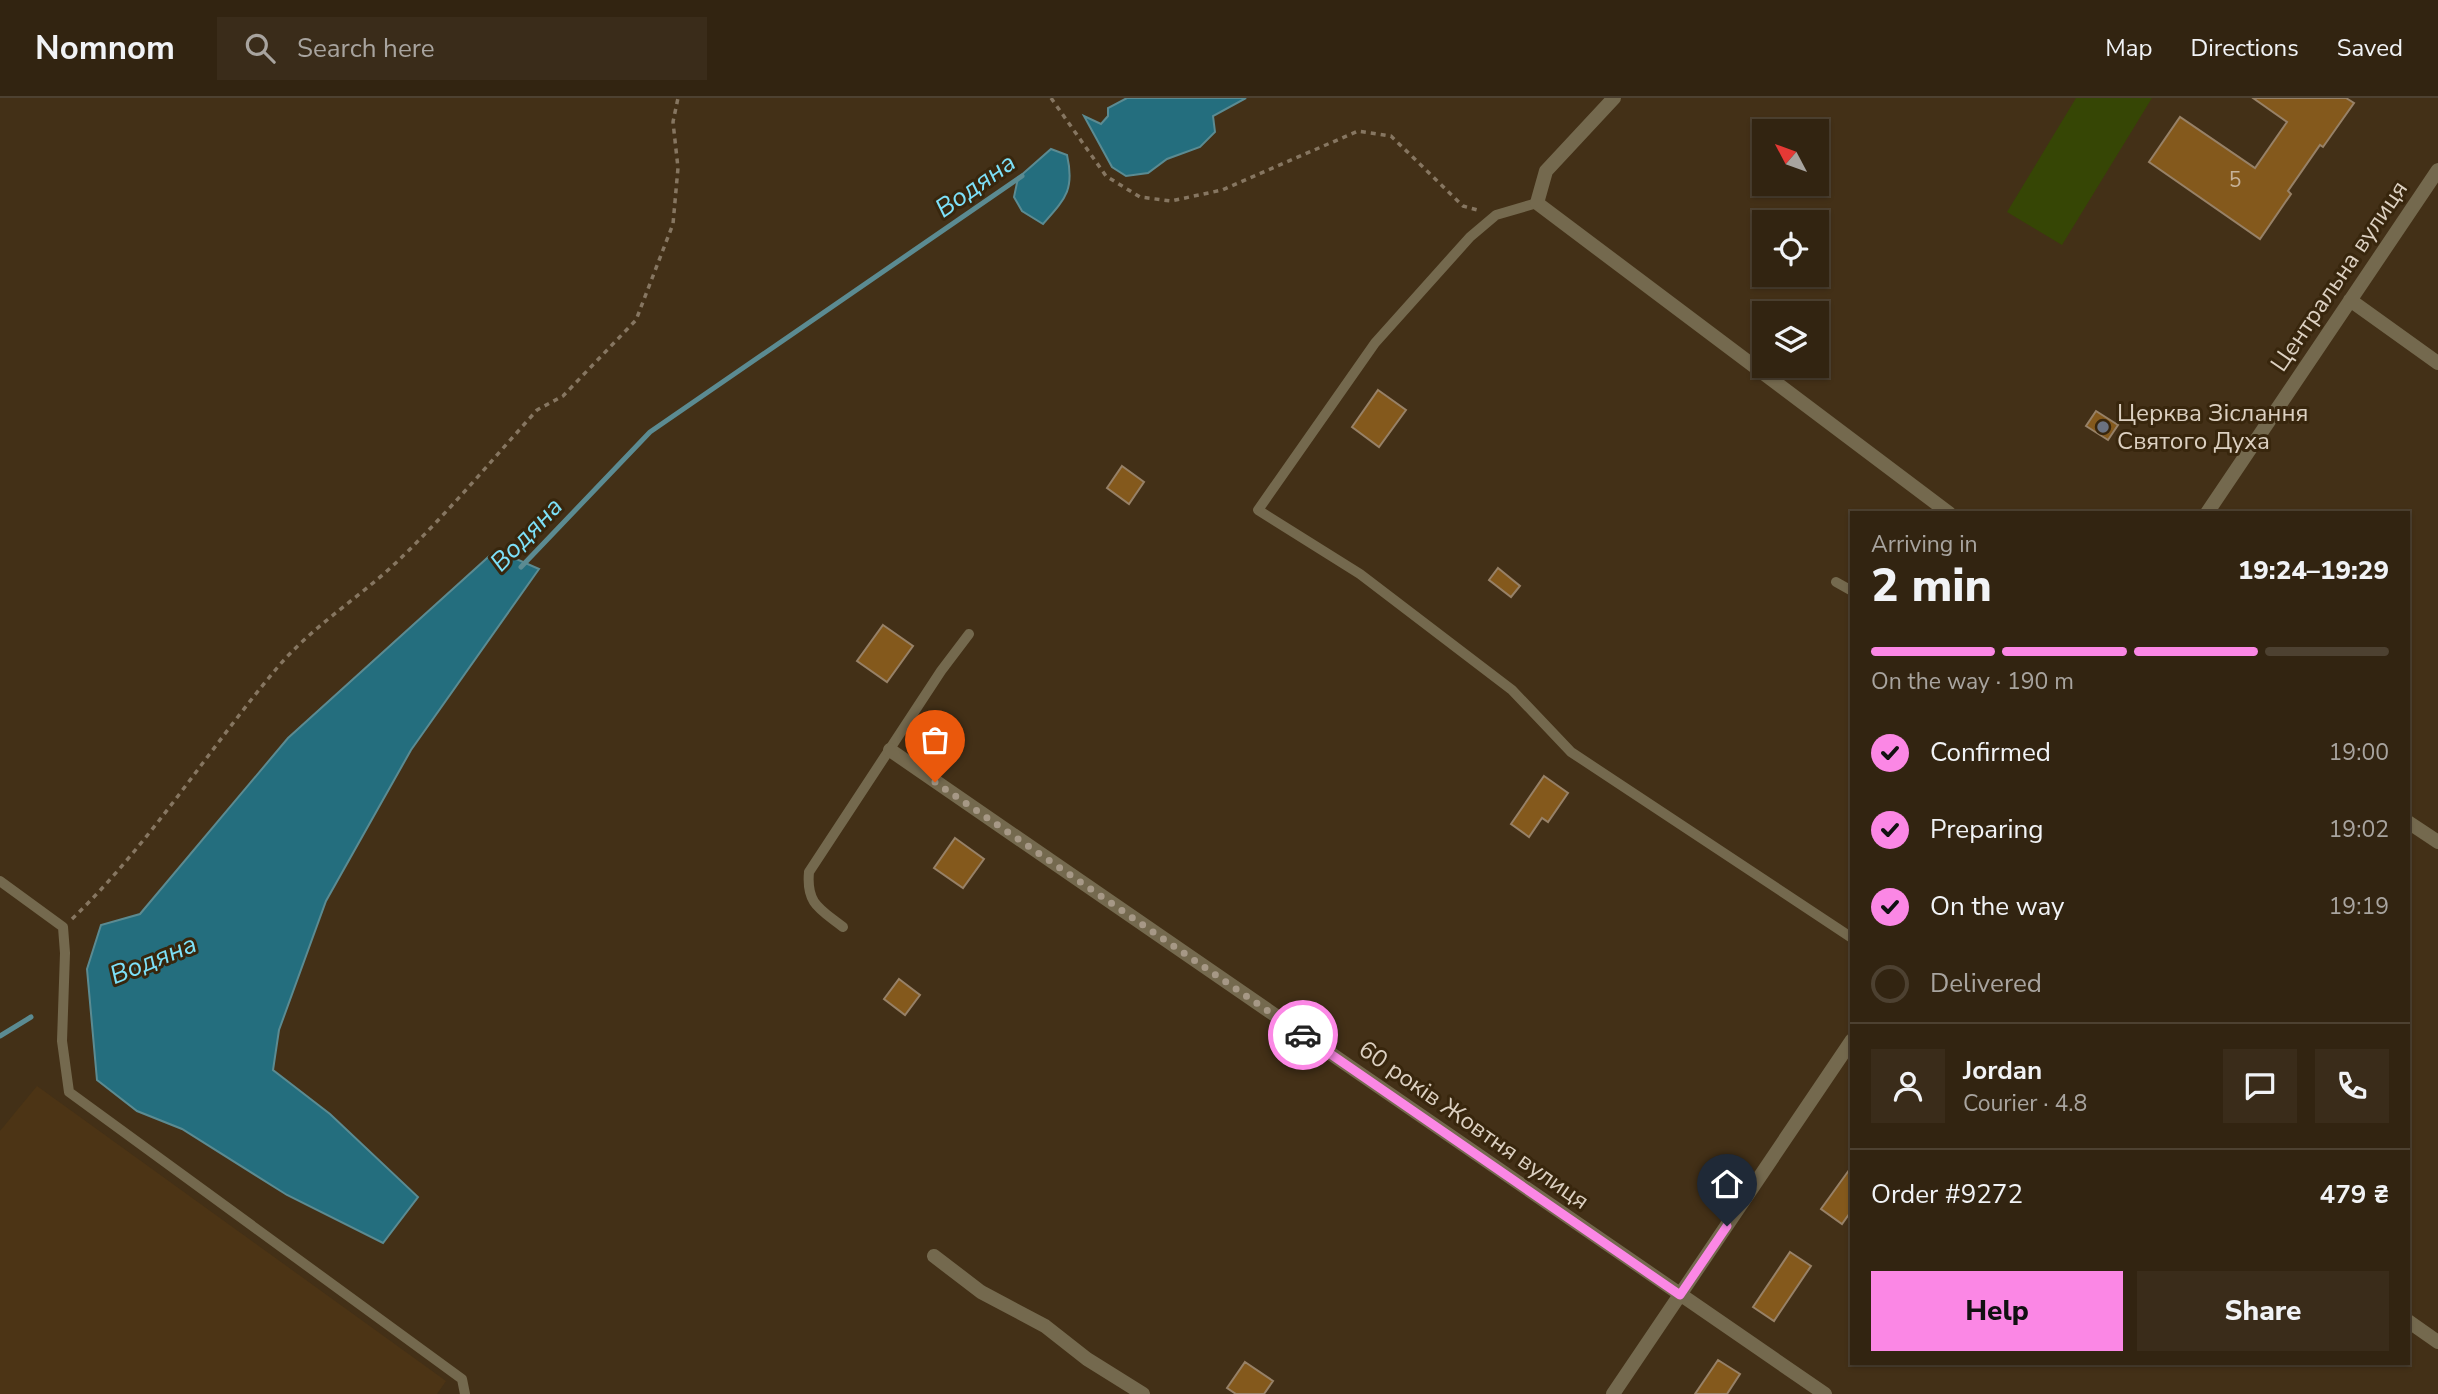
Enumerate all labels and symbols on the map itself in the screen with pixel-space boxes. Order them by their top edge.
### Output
north arrow [1752,119,1829,196]
water label: Водяна [928,145,1023,226]
house number: 5 [2229,166,2241,194]
street label: Центральна вулиця [2263,174,2415,378]
place label: Церква Зіслання Святого Духа [2117,397,2308,457]
marker: Церква Зіслання Святого Духа [2095,419,2111,435]
water label: Водяна [482,489,571,579]
pin [905,710,965,782]
water label: Водяна [104,926,202,993]
courier [1268,1000,1338,1070]
street label: 60 років Жовтня вулиця [1352,1033,1596,1217]
pin [1697,1154,1757,1226]

